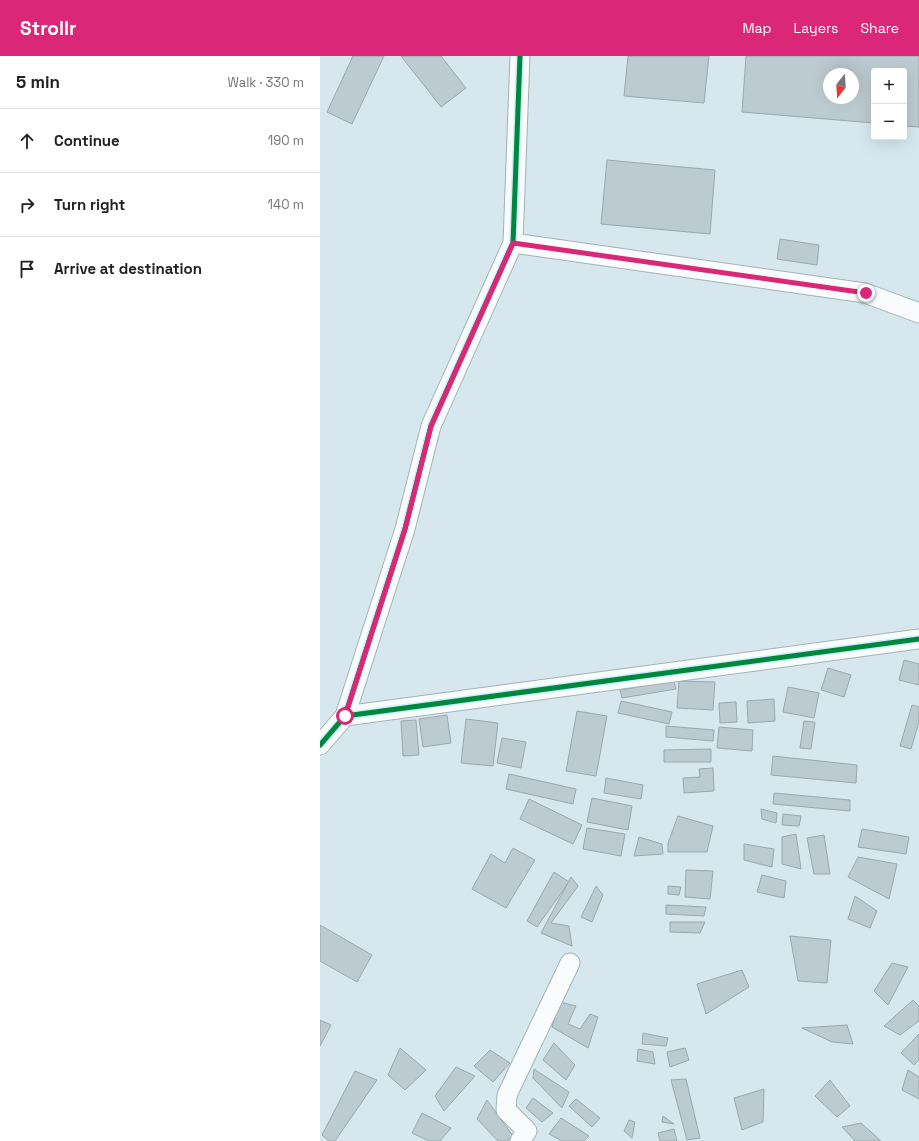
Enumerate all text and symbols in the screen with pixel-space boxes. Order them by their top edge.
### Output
text: Strollr [20,16,77,41]
text: Map [742,19,772,37]
text: Layers [794,19,838,37]
text: Share [860,19,899,37]
north arrow [823,68,859,104]
map controls [871,68,907,140]
button: + [871,68,907,104]
text: 5 min [16,71,60,93]
text: Walk · 330 m [227,74,304,91]
button: − [871,104,907,140]
icon: ahead [16,130,38,152]
text: Continue [54,131,120,150]
text: 190 m [268,132,304,149]
icon: right [16,194,38,216]
text: Turn right [54,195,125,214]
text: 140 m [268,196,304,213]
icon: arrive [16,258,38,280]
text: Arrive at destination [54,259,202,278]
route end [857,284,875,302]
route start [336,707,354,725]

